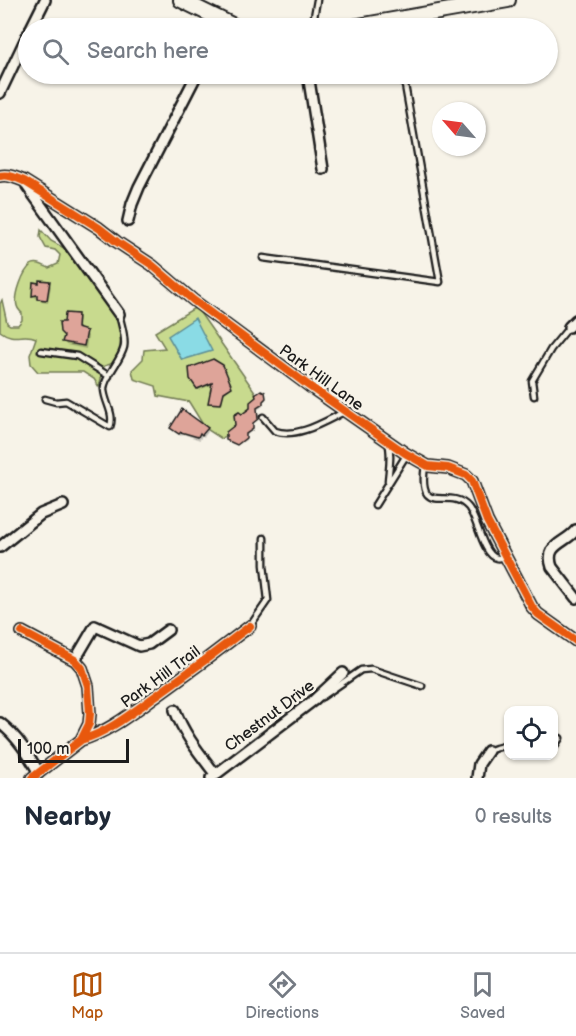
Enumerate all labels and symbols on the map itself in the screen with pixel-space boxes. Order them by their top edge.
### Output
north arrow [432,102,486,156]
street label: Park Hill Lane [275,341,367,415]
street label: Park Hill Trail [117,642,204,712]
street label: Chestnut Drive [221,676,319,756]
scale bar [18,736,129,764]

